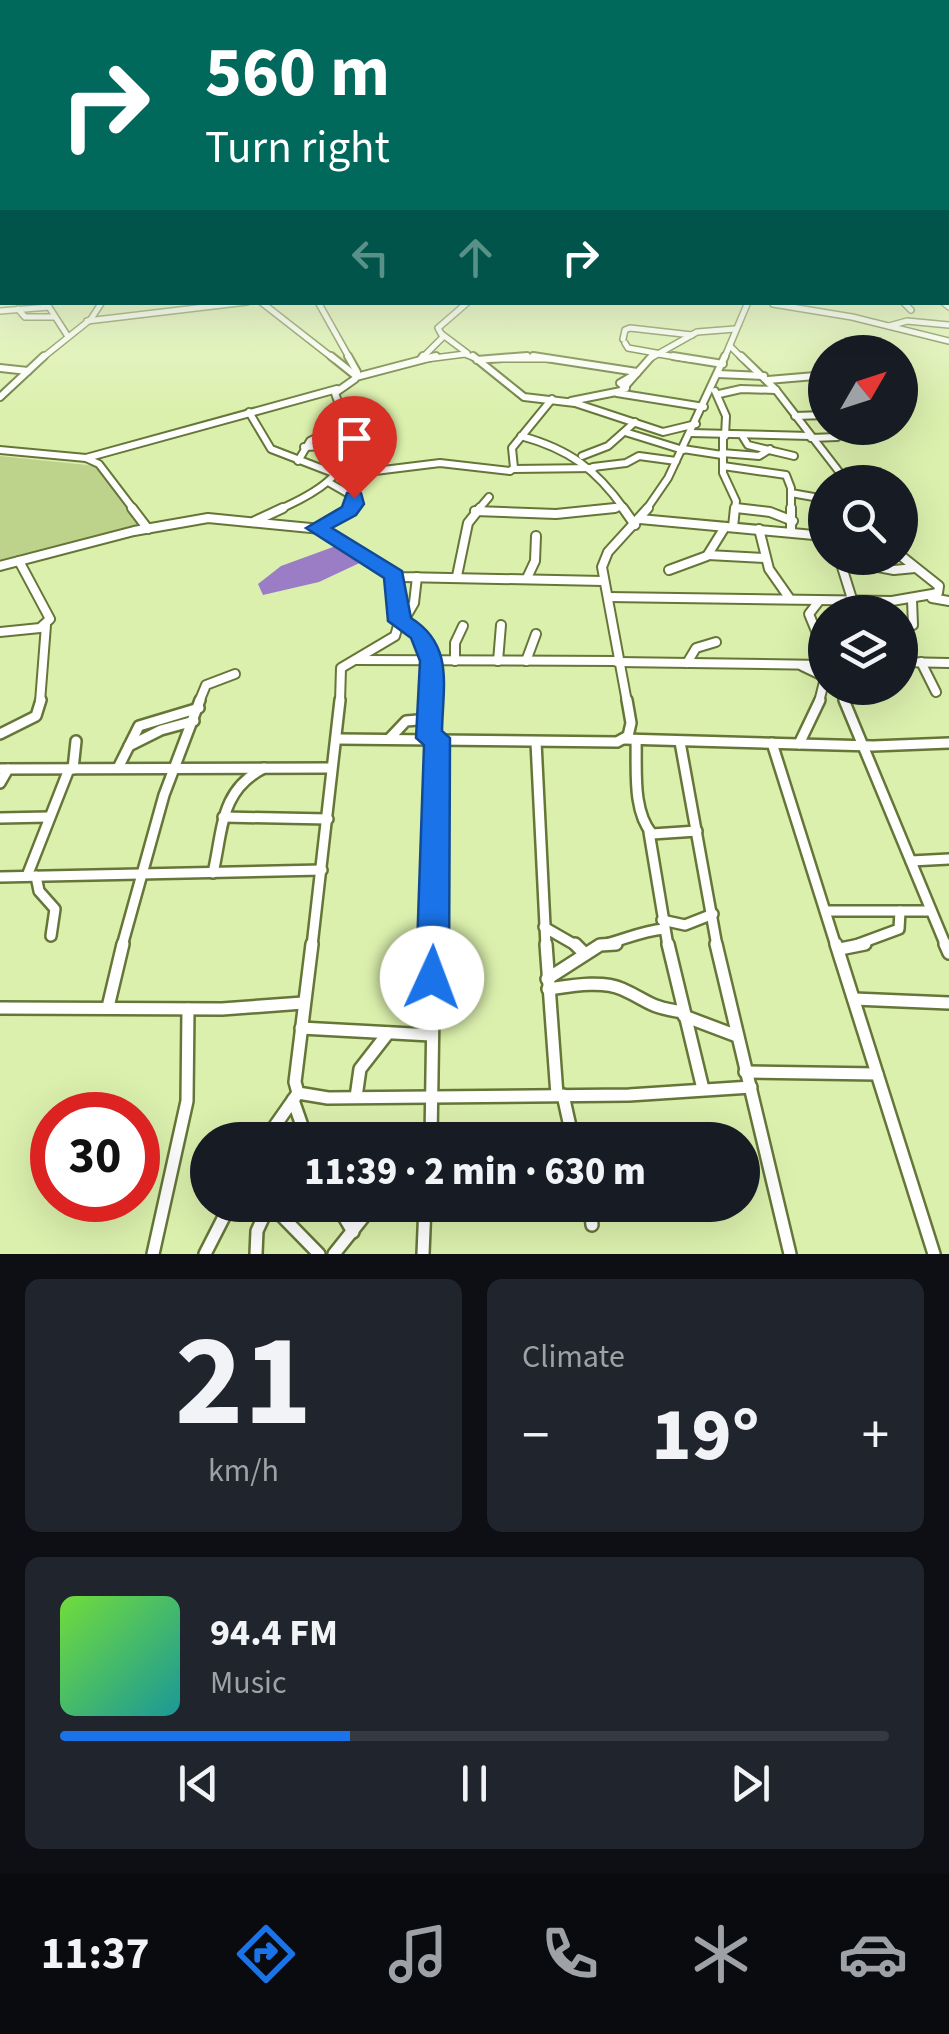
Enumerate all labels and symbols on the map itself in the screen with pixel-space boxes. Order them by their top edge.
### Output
north arrow [808,335,918,445]
pin [312,396,397,499]
position arrow [380,926,484,1030]
speed limit sign: 30 [30,1092,160,1222]

